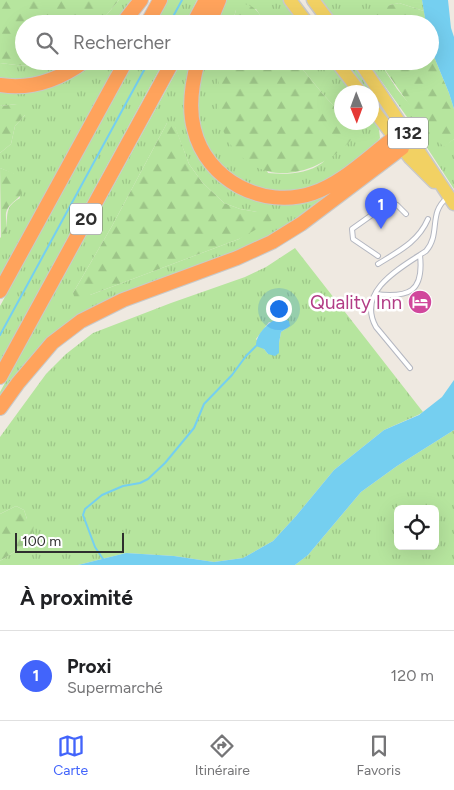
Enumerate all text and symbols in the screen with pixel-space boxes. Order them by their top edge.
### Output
search box [15,15,439,70]
icon: search [33,29,61,57]
text: Rechercher [73,31,171,54]
north arrow [334,85,379,130]
road number: 132 [388,118,428,148]
pin: 1 [365,188,397,229]
road number: 20 [70,203,102,234]
hotel icon: Quality Inn [407,289,433,315]
place label: Quality Inn [310,291,402,314]
your location [266,296,292,322]
map controls [394,505,439,550]
button: locate [394,505,439,550]
scale bar [15,530,124,553]
text: 100 m [22,533,61,550]
text: À proximité [20,585,133,610]
text: Proxi [67,655,111,678]
text: 1 [33,666,39,685]
text: 120 m [391,666,434,685]
text: Supermarché [67,678,163,697]
tab: Carte [53,732,88,779]
tab: Itinéraire [195,732,250,779]
tab: Favoris [356,732,401,779]

